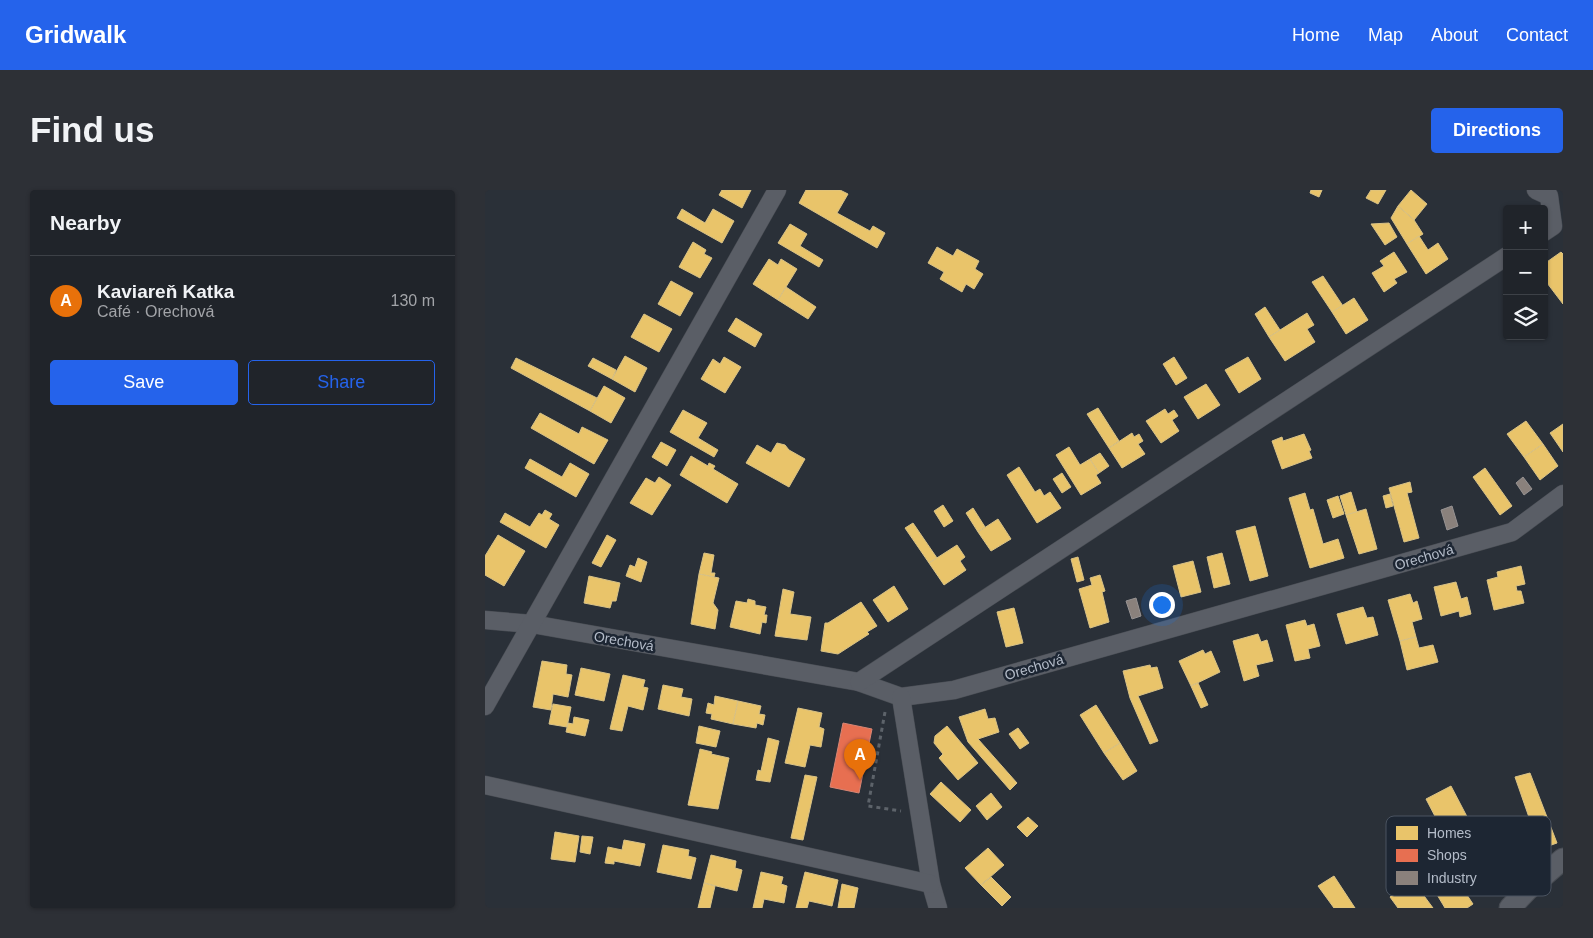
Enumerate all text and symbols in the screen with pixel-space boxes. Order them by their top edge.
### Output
text: Gridwalk [25,21,126,48]
text: Home [1292,25,1340,45]
text: Map [1368,25,1403,45]
text: About [1431,25,1478,45]
text: Contact [1506,25,1568,45]
button: Directions [1431,108,1563,153]
text: Find us [30,110,154,149]
map controls [1503,205,1548,340]
button: + [1503,205,1548,250]
text: Nearby [50,211,121,234]
button: − [1503,250,1548,295]
text: Kaviareň Katka [97,281,234,302]
text: A [60,292,72,309]
text: 130 m [391,292,435,309]
button: layers [1503,295,1548,340]
text: Café · Orechová [97,303,214,320]
button: Save [50,360,238,405]
button: Share [248,360,435,405]
street label: Orechová [1393,541,1456,573]
your location [1149,592,1175,618]
street label: Orechová [593,628,655,654]
street label: Orechová [1003,651,1066,683]
pin: A [844,739,876,780]
legend [1386,816,1551,896]
text: Homes [1427,825,1471,841]
text: Shops [1427,847,1467,863]
text: Industry [1427,870,1477,886]

